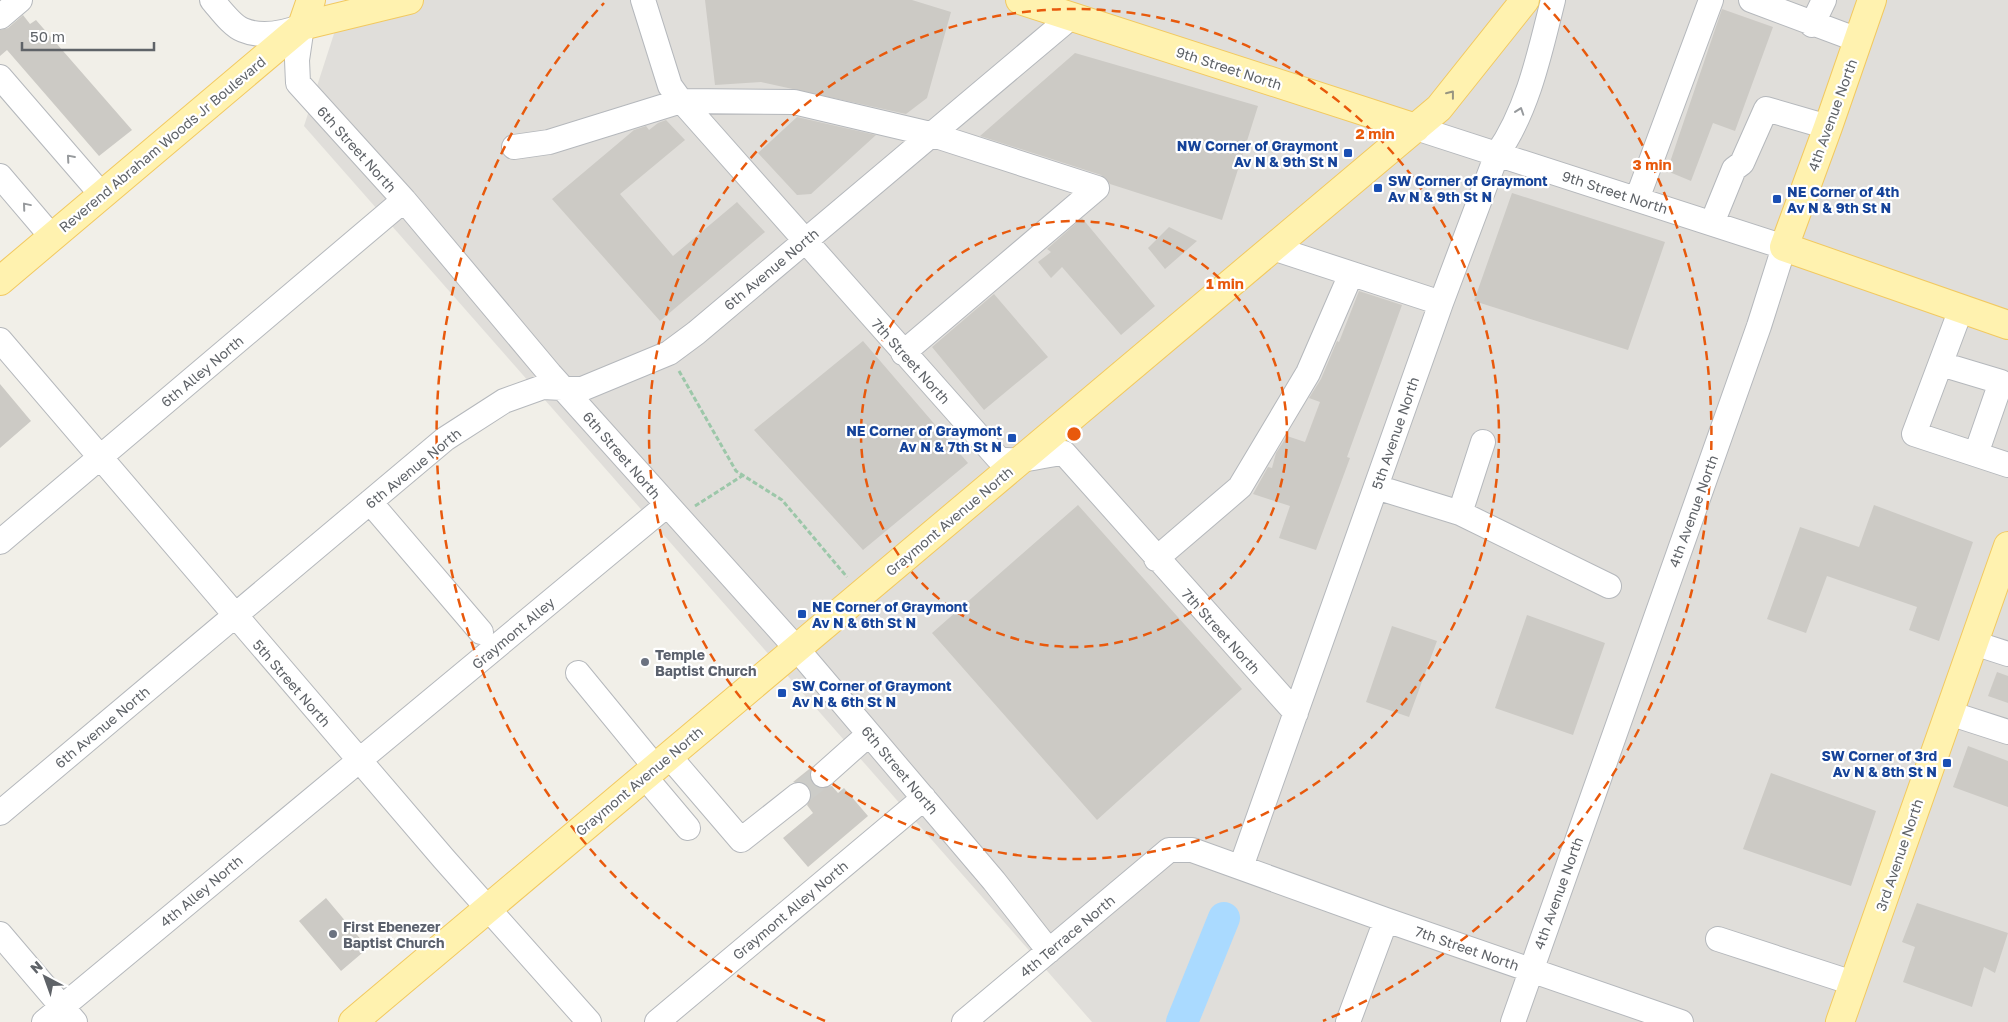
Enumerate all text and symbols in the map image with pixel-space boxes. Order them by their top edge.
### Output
scale bar [22,20,155,52]
text: 50 m [30,27,65,45]
street label: 9th Street North [1174,43,1284,93]
street label: Reverend Abraham Woods Jr Boulevard [55,53,269,235]
street label: 4th Avenue North [1804,57,1860,173]
one-way arrow [1445,91,1453,100]
street label: 6th Street North [314,102,400,196]
one-way arrow [1514,107,1524,116]
text: 2 min [1355,124,1395,142]
place label: NW Corner of Graymont Av N & 9th St N [1177,137,1338,170]
marker: NW Corner of Graymont Av N & 9th St N [1342,147,1354,159]
one-way arrow [67,155,75,164]
text: 3 min [1632,155,1672,173]
street label: 9th Street North [1560,167,1670,217]
place label: SW Corner of Graymont Av N & 9th St N [1388,172,1548,205]
marker: SW Corner of Graymont Av N & 9th St N [1372,182,1384,194]
place label: NE Corner of 4th Av N & 9th St N [1787,183,1899,216]
marker: NE Corner of 4th Av N & 9th St N [1771,193,1783,205]
one-way arrow [23,203,32,212]
street label: 6th Avenue North [720,225,822,313]
text: 1 min [1206,274,1244,292]
street label: 7th Street North [868,315,954,407]
street label: 6th Alley North [157,332,247,410]
street label: 5th Avenue North [1368,375,1422,491]
street label: 6th Street North [579,408,665,502]
place label: NE Corner of Graymont Av N & 7th St N [846,422,1002,455]
street label: 6th Avenue North [362,424,464,512]
centre of rings [1065,425,1083,443]
marker: NE Corner of Graymont Av N & 7th St N [1006,432,1018,444]
street label: 4th Avenue North [1665,453,1721,569]
street label: Graymont Avenue North [882,463,1016,579]
street label: 7th Street North [1178,585,1264,677]
street label: Graymont Alley [468,593,558,672]
place label: NE Corner of Graymont Av N & 6th St N [812,598,968,631]
marker: NE Corner of Graymont Av N & 6th St N [796,608,808,620]
street label: 5th Street North [250,636,334,730]
place label: Temple Baptist Church [655,646,756,679]
marker: Temple Baptist Church [639,656,651,668]
place label: SW Corner of Graymont Av N & 6th St N [792,677,952,710]
street label: 6th Avenue North [51,683,153,771]
marker: SW Corner of Graymont Av N & 6th St N [776,687,788,699]
street label: 6th Street North [858,722,942,818]
street label: Graymont Avenue North [572,723,706,839]
place label: SW Corner of 3rd Av N & 8th St N [1821,747,1937,780]
marker: SW Corner of 3rd Av N & 8th St N [1941,757,1953,769]
street label: 3rd Avenue North [1872,797,1926,913]
street label: 4th Avenue North [1530,835,1586,951]
street label: 4th Alley North [156,852,246,930]
street label: Graymont Alley North [729,857,851,963]
street label: 4th Terrace North [1016,891,1118,981]
place label: First Ebenezer Baptist Church [343,918,444,951]
street label: 7th Street North [1413,922,1521,974]
marker: First Ebenezer Baptist Church [327,928,339,940]
north arrow [20,952,70,1002]
text: N [27,957,46,977]

